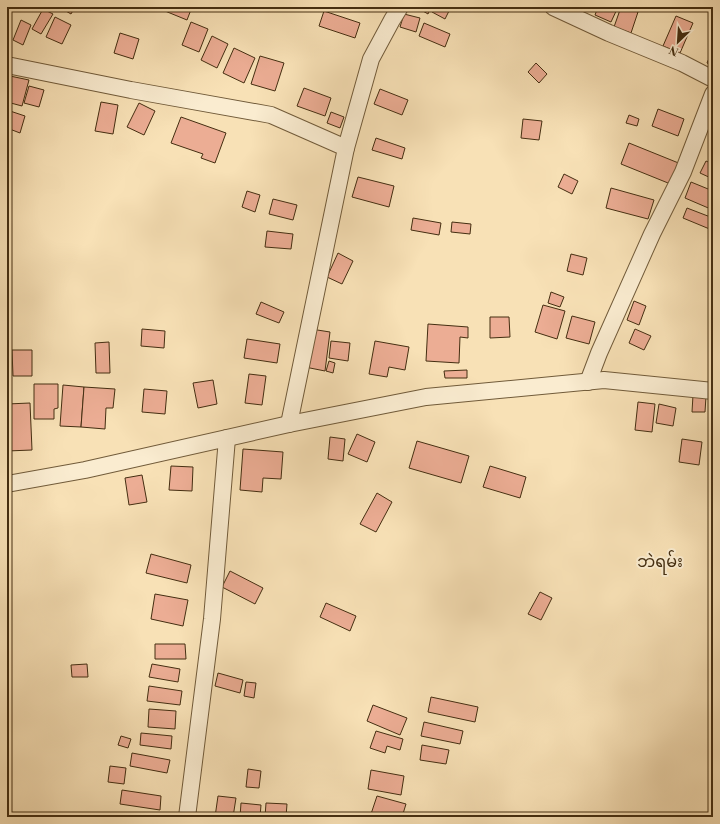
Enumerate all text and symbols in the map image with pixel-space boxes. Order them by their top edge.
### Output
north arrow [658,22,698,62]
text: N [667,42,681,58]
district label: ဘဲရမ်း [637,550,683,575]

